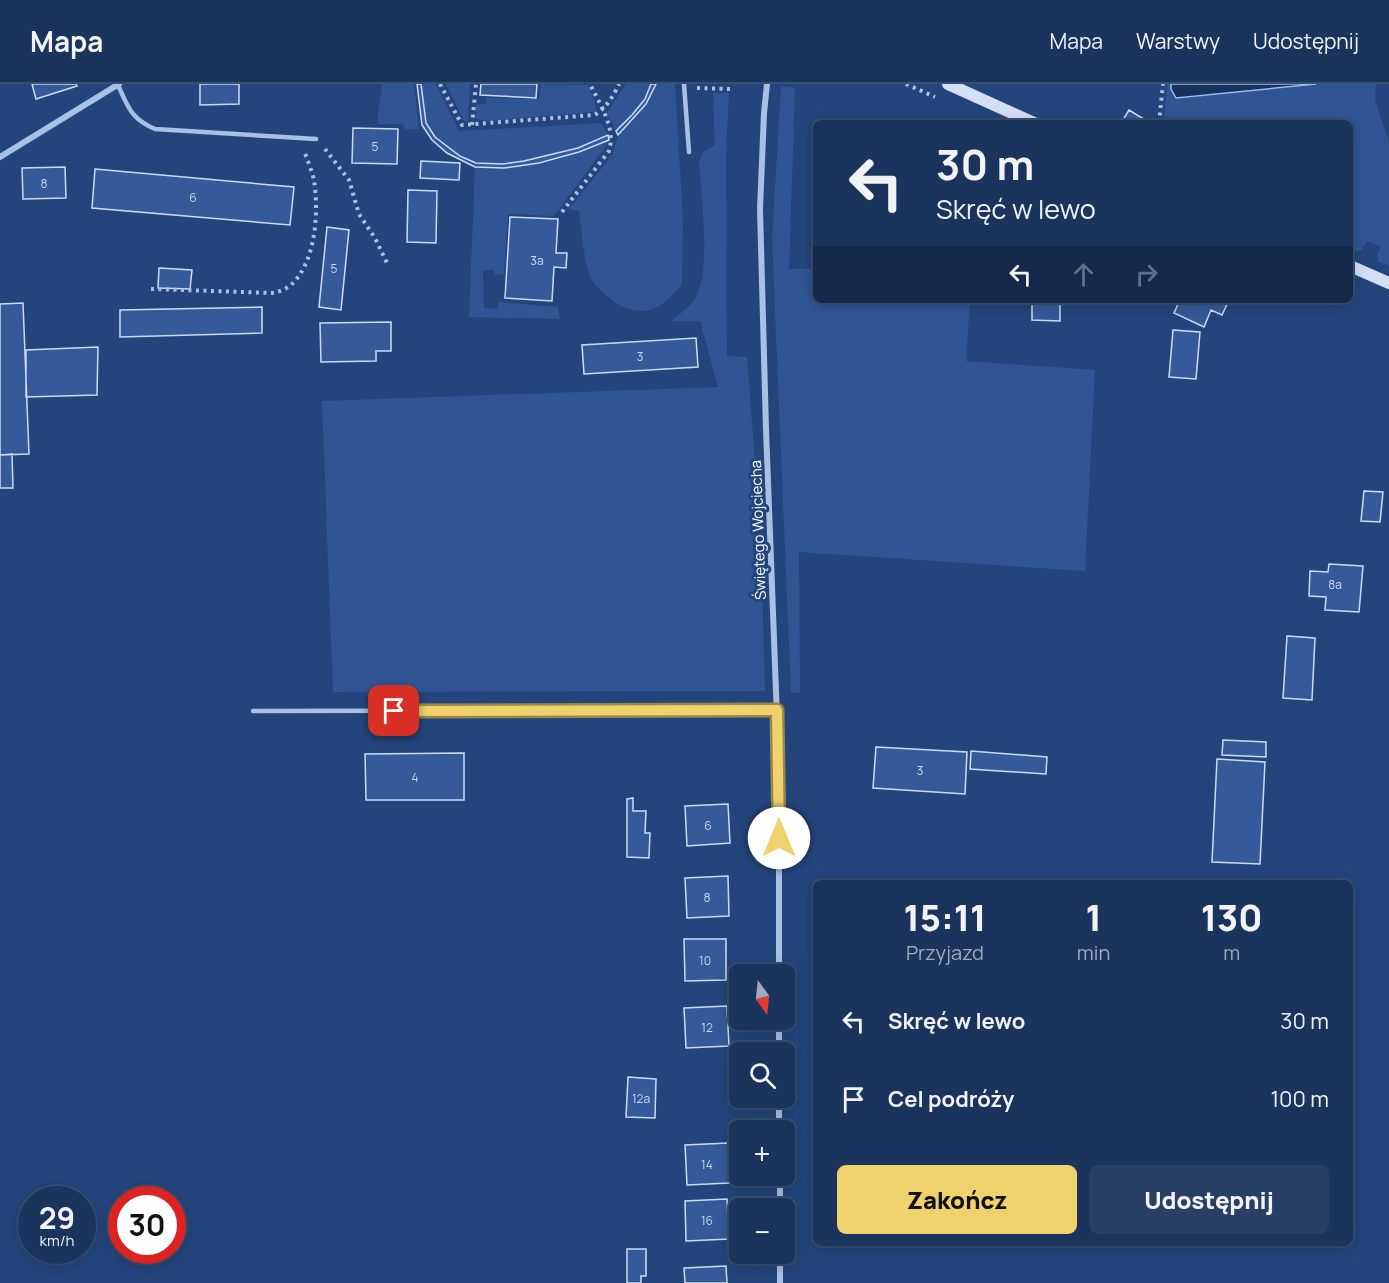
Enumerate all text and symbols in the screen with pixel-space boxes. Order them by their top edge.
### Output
text: Mapa [30,22,103,60]
text: Mapa [1050,27,1103,55]
text: Warstwy [1136,27,1220,55]
text: Udostępnij [1253,27,1359,55]
text: 30 m [936,135,1034,193]
house number: 5 [372,138,379,155]
icon: left [837,144,915,222]
house number: 8 [41,175,48,192]
house number: 6 [189,189,197,206]
text: Skręć w lewo [936,190,1096,227]
house number: 3a [530,252,544,269]
icon: left [1004,258,1037,291]
icon: ahead [1067,258,1100,291]
icon: right [1130,258,1163,291]
house number: 5 [331,260,338,277]
house number: 3 [637,348,643,365]
street label: Świętego Wojciecha [745,460,771,600]
house number: 8a [1328,576,1342,593]
pin [368,685,419,736]
icon: arrive [377,694,410,727]
house number: 3 [917,762,923,779]
house number: 4 [411,769,419,786]
position arrow [747,806,811,870]
house number: 6 [704,817,712,834]
house number: 8 [704,889,711,906]
text: 15:11 [903,893,986,942]
text: 1 [1085,893,1102,942]
text: 130 [1201,893,1263,942]
text: Przyjazd [906,939,984,966]
text: min [1077,939,1110,966]
text: m [1223,939,1240,966]
house number: 10 [699,952,711,969]
north arrow [729,964,795,1030]
map controls [729,964,795,1264]
icon: left [837,1005,870,1038]
text: Skręć w lewo [888,1006,1025,1036]
text: 30 m [1280,1006,1329,1036]
house number: 12 [701,1019,713,1036]
button: search [729,1042,795,1108]
icon: arrive [837,1083,870,1116]
text: Cel podróży [888,1084,1014,1114]
text: 100 m [1271,1084,1329,1114]
house number: 12a [632,1090,650,1107]
button: + [729,1120,795,1186]
house number: 14 [701,1156,713,1173]
button: Zakończ [837,1165,1077,1234]
button: Udostępnij [1089,1165,1329,1234]
speed limit sign: 30 [108,1186,186,1264]
text: 29 [39,1197,75,1238]
button: − [729,1198,795,1264]
house number: 16 [701,1212,713,1229]
text: km/h [40,1230,74,1251]

